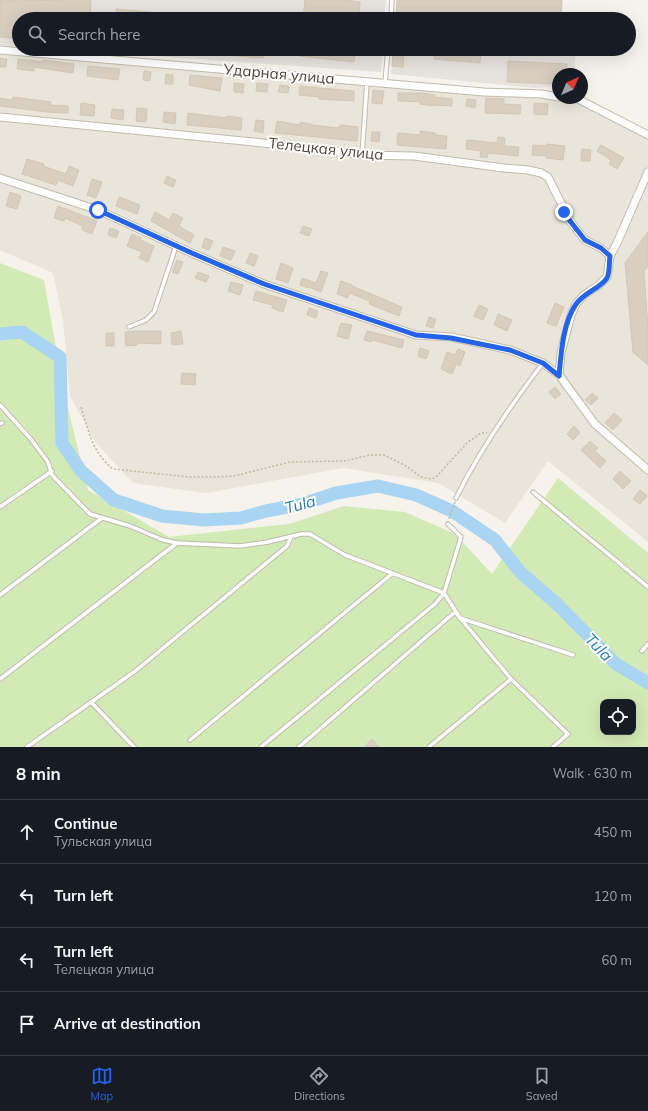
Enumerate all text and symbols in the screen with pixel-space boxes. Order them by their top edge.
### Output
search box [12,12,636,56]
icon: search [26,23,48,45]
text: Search here [58,25,140,44]
street label: Ударная улица [222,59,335,88]
north arrow [552,68,588,104]
street label: Телецкая улица [268,133,385,164]
route start [89,201,107,219]
route end [555,203,573,221]
water label: Tula [282,490,318,518]
water label: Tula [581,629,617,665]
map controls [600,699,636,735]
button: locate [600,699,636,735]
text: 8 min [16,763,61,784]
text: Walk · 630 m [553,765,632,781]
text: Continue [54,814,117,833]
icon: ahead [16,821,38,843]
text: 450 m [594,824,632,840]
text: Тульская улица [54,833,152,849]
icon: left [16,885,38,907]
text: Turn left [54,886,113,905]
text: 120 m [594,888,632,904]
text: Turn left [54,942,113,961]
icon: left [16,949,38,971]
text: 60 m [602,952,632,968]
text: Телецкая улица [54,961,154,977]
icon: arrive [16,1013,38,1035]
text: Arrive at destination [54,1014,201,1033]
tab: Map [90,1065,113,1103]
tab: Directions [294,1065,345,1103]
tab: Saved [526,1065,558,1103]

